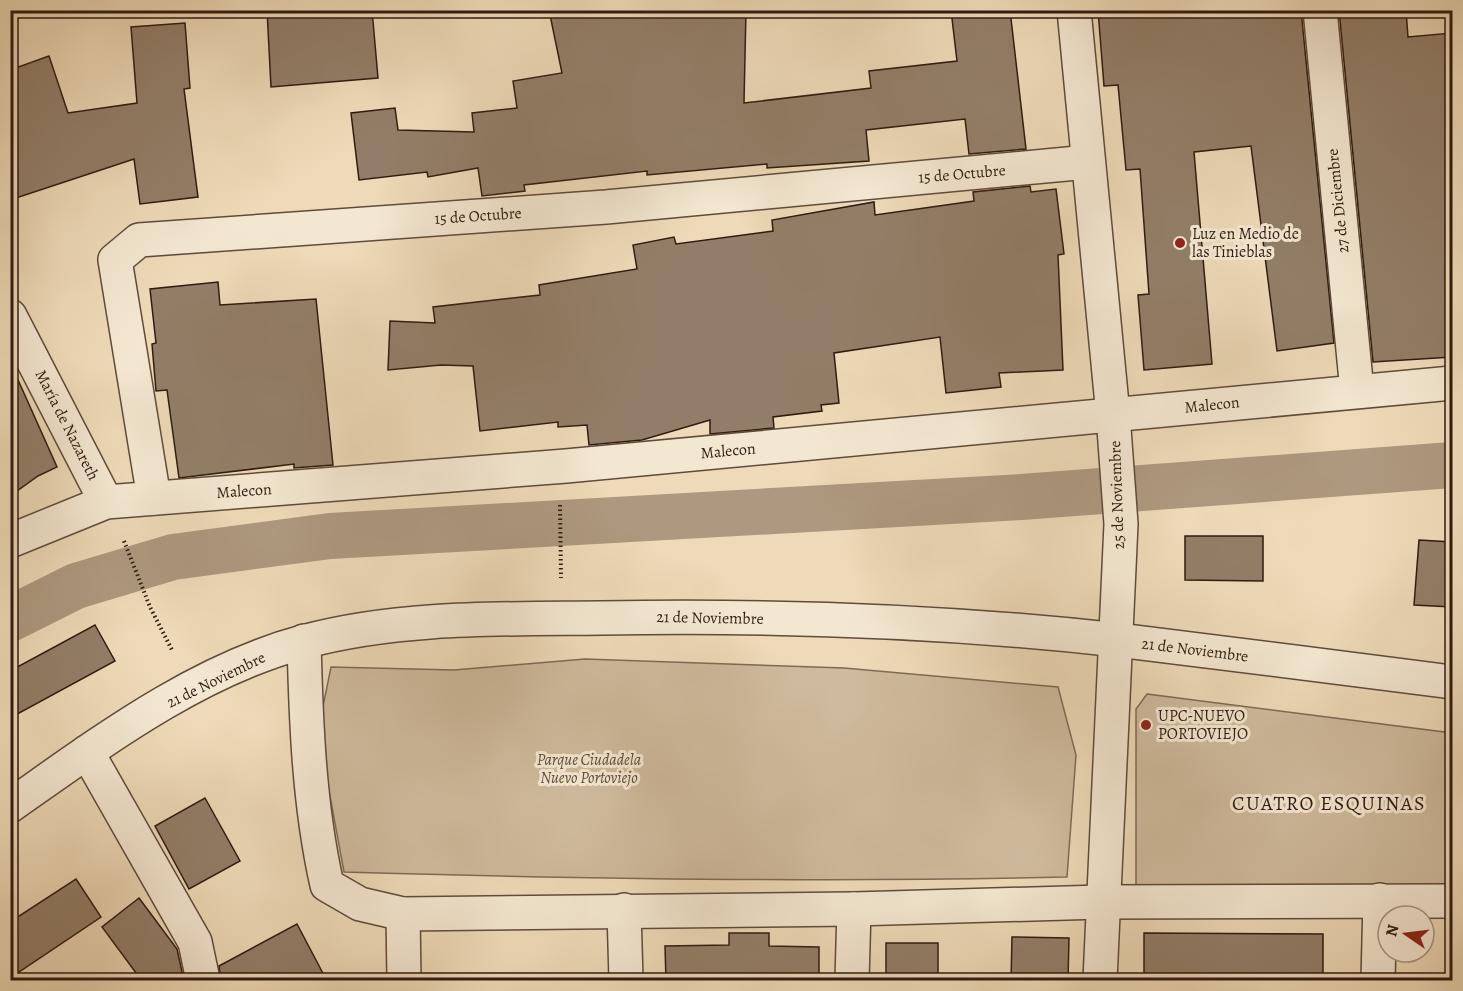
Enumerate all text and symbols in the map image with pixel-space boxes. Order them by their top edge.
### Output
street label: 27 de Diciembre [1322,148,1354,254]
street label: 15 de Octubre [917,159,1007,189]
street label: 15 de Octubre [434,202,522,230]
place label: Luz en Medio de las Tinieblas [1192,223,1299,263]
marker: Luz en Medio de las Tinieblas [1173,236,1187,250]
street label: María de Nazareth [30,366,105,485]
street label: Malecon [1183,391,1241,419]
street label: Malecon [700,438,757,464]
street label: 25 de Noviembre [1104,440,1130,550]
street label: Malecon [216,478,273,504]
street label: 21 de Noviembre [656,606,764,630]
street label: 21 de Noviembre [1140,633,1250,667]
street label: 21 de Noviembre [163,647,269,713]
place label: UPC-NUEVO PORTOVIEJO [1158,705,1248,745]
marker: UPC-NUEVO PORTOVIEJO [1139,718,1153,732]
park label: Parque Ciudadela Nuevo Portoviejo [537,749,642,789]
district label: CUATRO ESQUINAS [1232,790,1426,817]
north arrow [1376,904,1436,964]
text: N [1380,922,1405,939]

